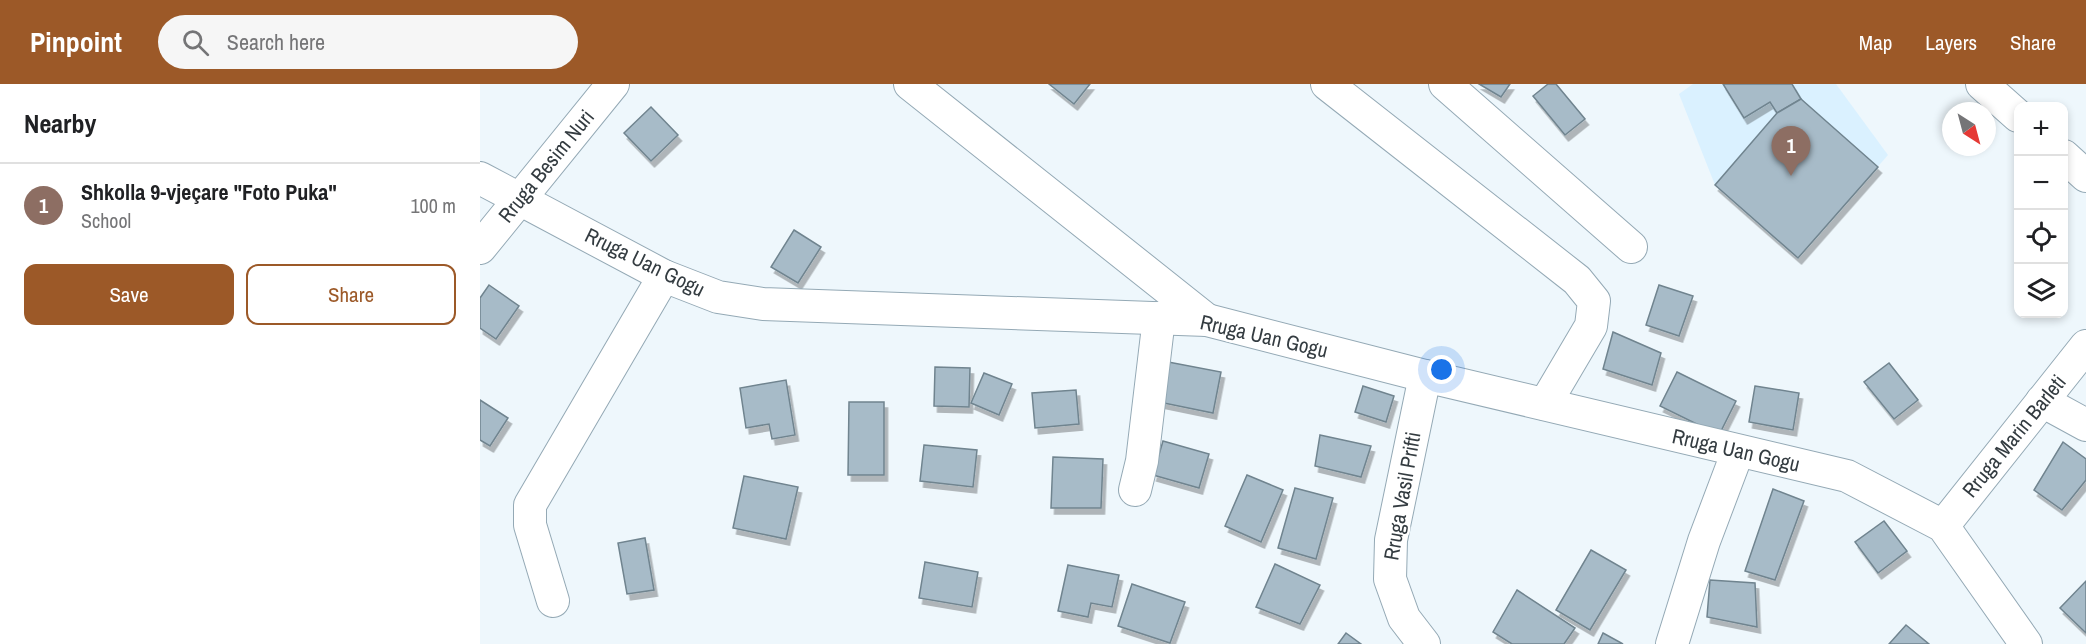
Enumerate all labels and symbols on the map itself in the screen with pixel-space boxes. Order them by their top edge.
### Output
north arrow [1942,102,1996,156]
street label: Rruga Besim Nuri [491,103,601,229]
pin: 1 [1772,126,1810,176]
street label: Rruga Uan Gogu [580,220,710,304]
street label: Rruga Uan Gogu [1197,307,1331,365]
your location [1427,355,1456,384]
street label: Rruga Marin Barleti [1955,368,2073,504]
street label: Rruga Uan Gogu [1669,421,1803,479]
street label: Rruga Vasil Prifti [1376,430,1428,562]

